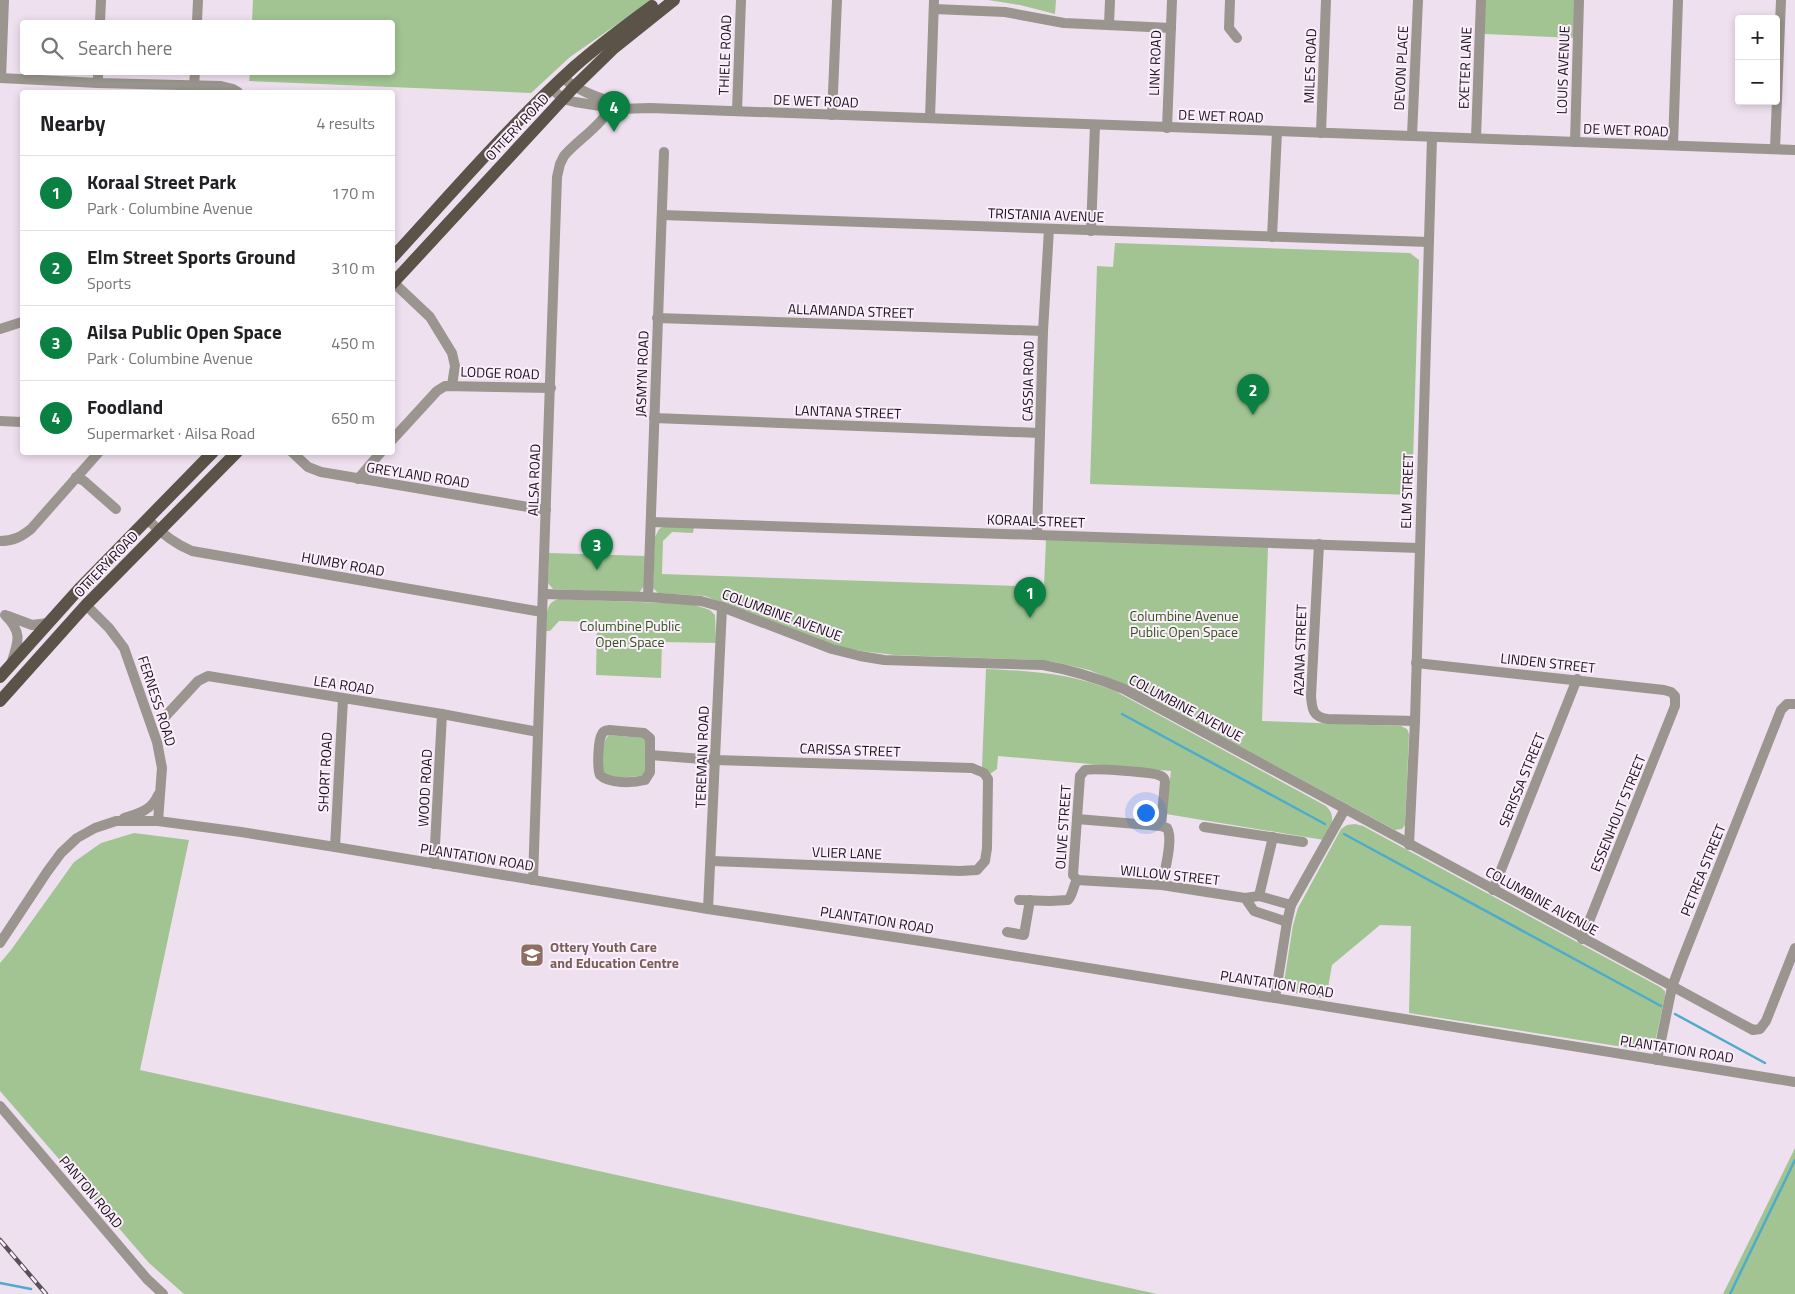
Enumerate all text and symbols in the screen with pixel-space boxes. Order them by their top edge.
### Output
street label: THIELE ROAD [713,14,736,96]
map controls [1735,15,1780,105]
button: + [1735,15,1780,60]
search box [20,20,395,75]
street label: DEVON PLACE [1388,25,1413,111]
street label: LOUIS AVENUE [1550,25,1575,115]
street label: EXETER LANE [1453,26,1476,110]
street label: MILES ROAD [1298,28,1321,104]
street label: LINK ROAD [1143,30,1166,96]
text: Search here [78,33,172,62]
icon: search [38,34,66,62]
button: − [1735,60,1780,105]
street label: OTTERY ROAD [480,88,553,165]
street label: DE WET ROAD [773,89,859,112]
pin: 4 [598,91,630,132]
street label: DE WET ROAD [1178,104,1264,127]
text: Nearby [40,107,105,139]
text: 4 results [316,111,375,135]
street label: DE WET ROAD [1583,118,1669,141]
text: Koraal Street Park [87,167,236,196]
text: 1 [52,181,60,205]
text: 170 m [331,181,375,205]
text: Park · Columbine Avenue [87,196,253,220]
street label: TRISTANIA AVENUE [987,202,1105,227]
text: Elm Street Sports Ground [87,242,296,271]
text: 2 [52,256,60,280]
text: 310 m [331,256,375,280]
text: Sports [87,271,131,295]
street label: ALLAMANDA STREET [788,298,915,323]
text: Ailsa Public Open Space [87,317,282,346]
street label: JASMYN ROAD [629,330,654,418]
text: 3 [52,331,60,355]
text: 450 m [331,331,375,355]
street label: CASSIA ROAD [1016,340,1039,422]
text: Park · Columbine Avenue [87,346,253,370]
street label: LODGE ROAD [460,361,540,384]
pin: 2 [1237,374,1269,415]
text: Foodland [87,392,163,421]
street label: LANTANA STREET [794,399,902,424]
text: 4 [52,406,60,430]
text: 650 m [331,406,375,430]
text: Supermarket · Ailsa Road [87,421,255,445]
street label: AILSA ROAD [522,443,545,517]
street label: ELM STREET [1395,452,1418,529]
street label: GREYLAND ROAD [365,456,471,493]
street label: KORAAL STREET [986,508,1086,533]
street label: OTTERY ROAD [68,526,143,602]
pin: 3 [581,529,613,570]
street label: HUMBY ROAD [300,546,386,581]
pin: 1 [1014,577,1046,618]
street label: COLUMBINE AVENUE [719,583,845,646]
street label: AZANA STREET [1287,603,1312,696]
park label: Columbine Avenue Public Open Space [1129,605,1239,642]
park label: Columbine Public Open Space [580,615,680,652]
street label: LINDEN STREET [1500,647,1597,678]
street label: FERNESS ROAD [133,653,182,749]
street label: LEA ROAD [312,669,376,700]
street label: COLUMBINE AVENUE [1125,669,1247,747]
street label: TEREMAIN ROAD [689,705,714,809]
street label: SERISSA STREET [1493,729,1550,830]
street label: SHORT ROAD [312,731,337,813]
street label: CARISSA STREET [799,737,901,762]
street label: WOOD ROAD [412,748,437,828]
street label: ESSENHOUT STREET [1584,751,1651,875]
street label: OLIVE STREET [1049,783,1076,870]
your location [1133,800,1159,826]
street label: PETREA STREET [1675,820,1731,919]
street label: PLANTATION ROAD [419,837,535,876]
street label: VLIER LANE [812,841,883,864]
street label: WILLOW STREET [1119,859,1222,890]
street label: COLUMBINE AVENUE [1482,861,1603,941]
street label: PLANTATION ROAD [819,900,935,939]
place label: Ottery Youth Care and Education Centre [550,936,679,973]
school or university icon: Ottery Youth Care and Education Centre [519,942,545,968]
street label: PLANTATION ROAD [1219,964,1335,1003]
street label: PLANTATION ROAD [1619,1029,1735,1068]
street label: PANTON ROAD [55,1151,128,1233]

